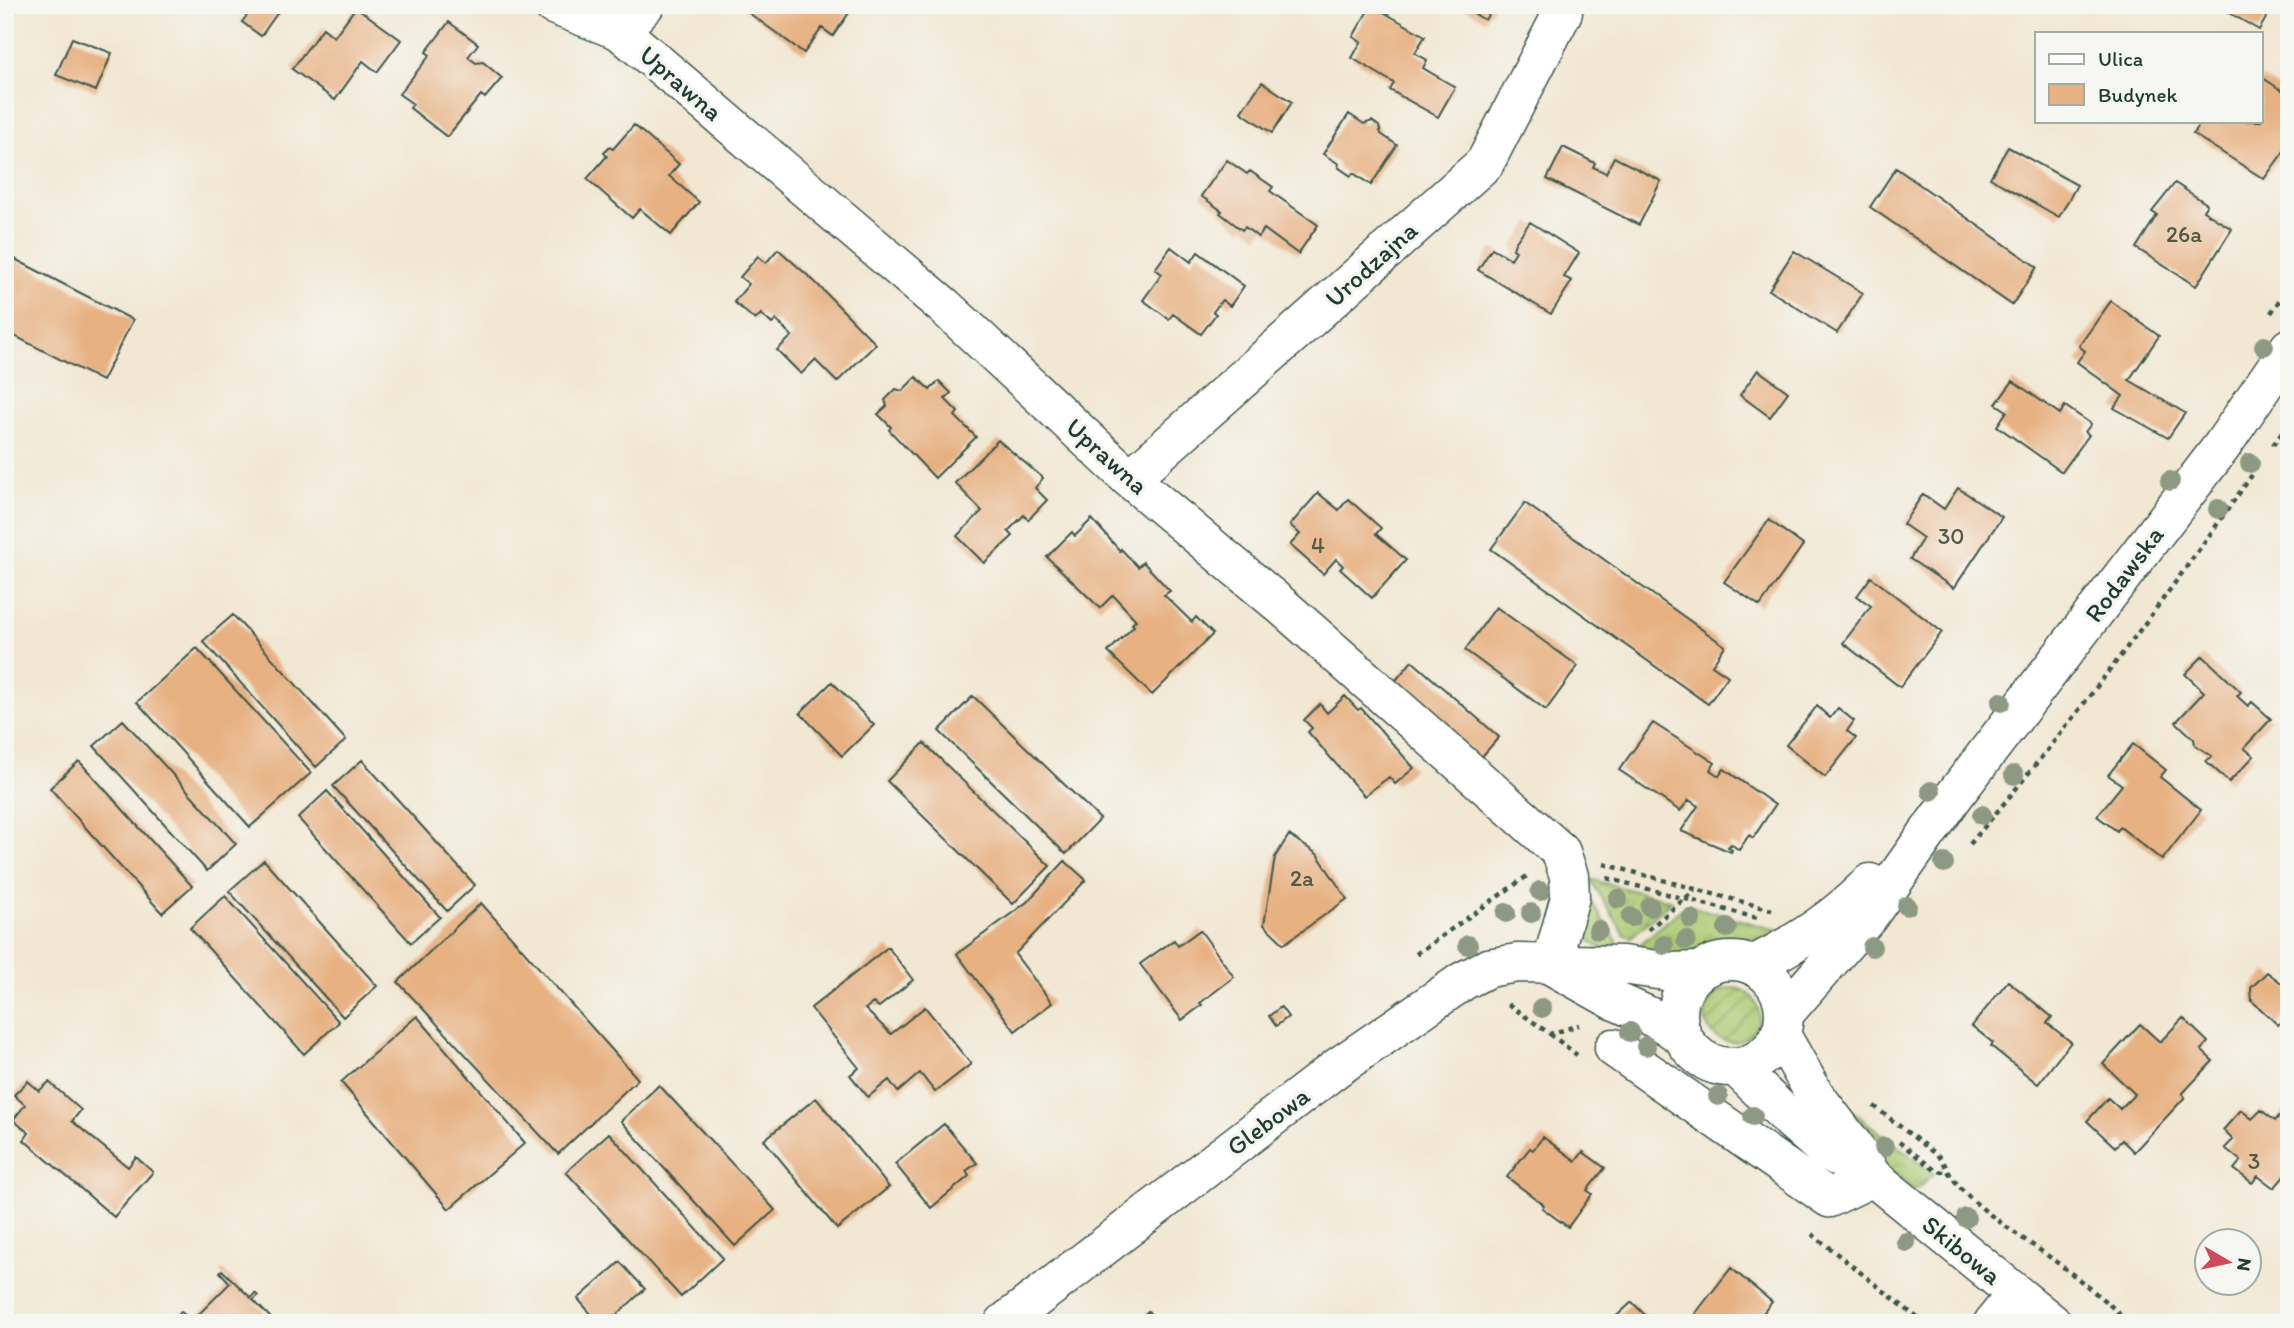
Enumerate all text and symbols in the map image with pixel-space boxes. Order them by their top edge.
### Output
legend [2035,32,2262,122]
street label: Uprawna [633,38,729,128]
text: Ulica [2098,46,2143,71]
text: Budynek [2098,82,2178,107]
street label: Urodzajna [1318,214,1424,314]
house number: 26a [2166,220,2202,248]
street label: Uprawna [1059,411,1155,501]
street label: Rodawska [2077,519,2171,628]
house number: 30 [1938,522,1964,550]
house number: 4 [1311,531,1325,559]
house number: 2a [1290,864,1314,892]
street label: Glebowa [1220,1079,1316,1163]
house number: 3 [2248,1147,2260,1175]
street label: Skibowa [1916,1208,2008,1292]
north arrow [2192,1226,2262,1296]
text: N [2232,1256,2257,1273]

